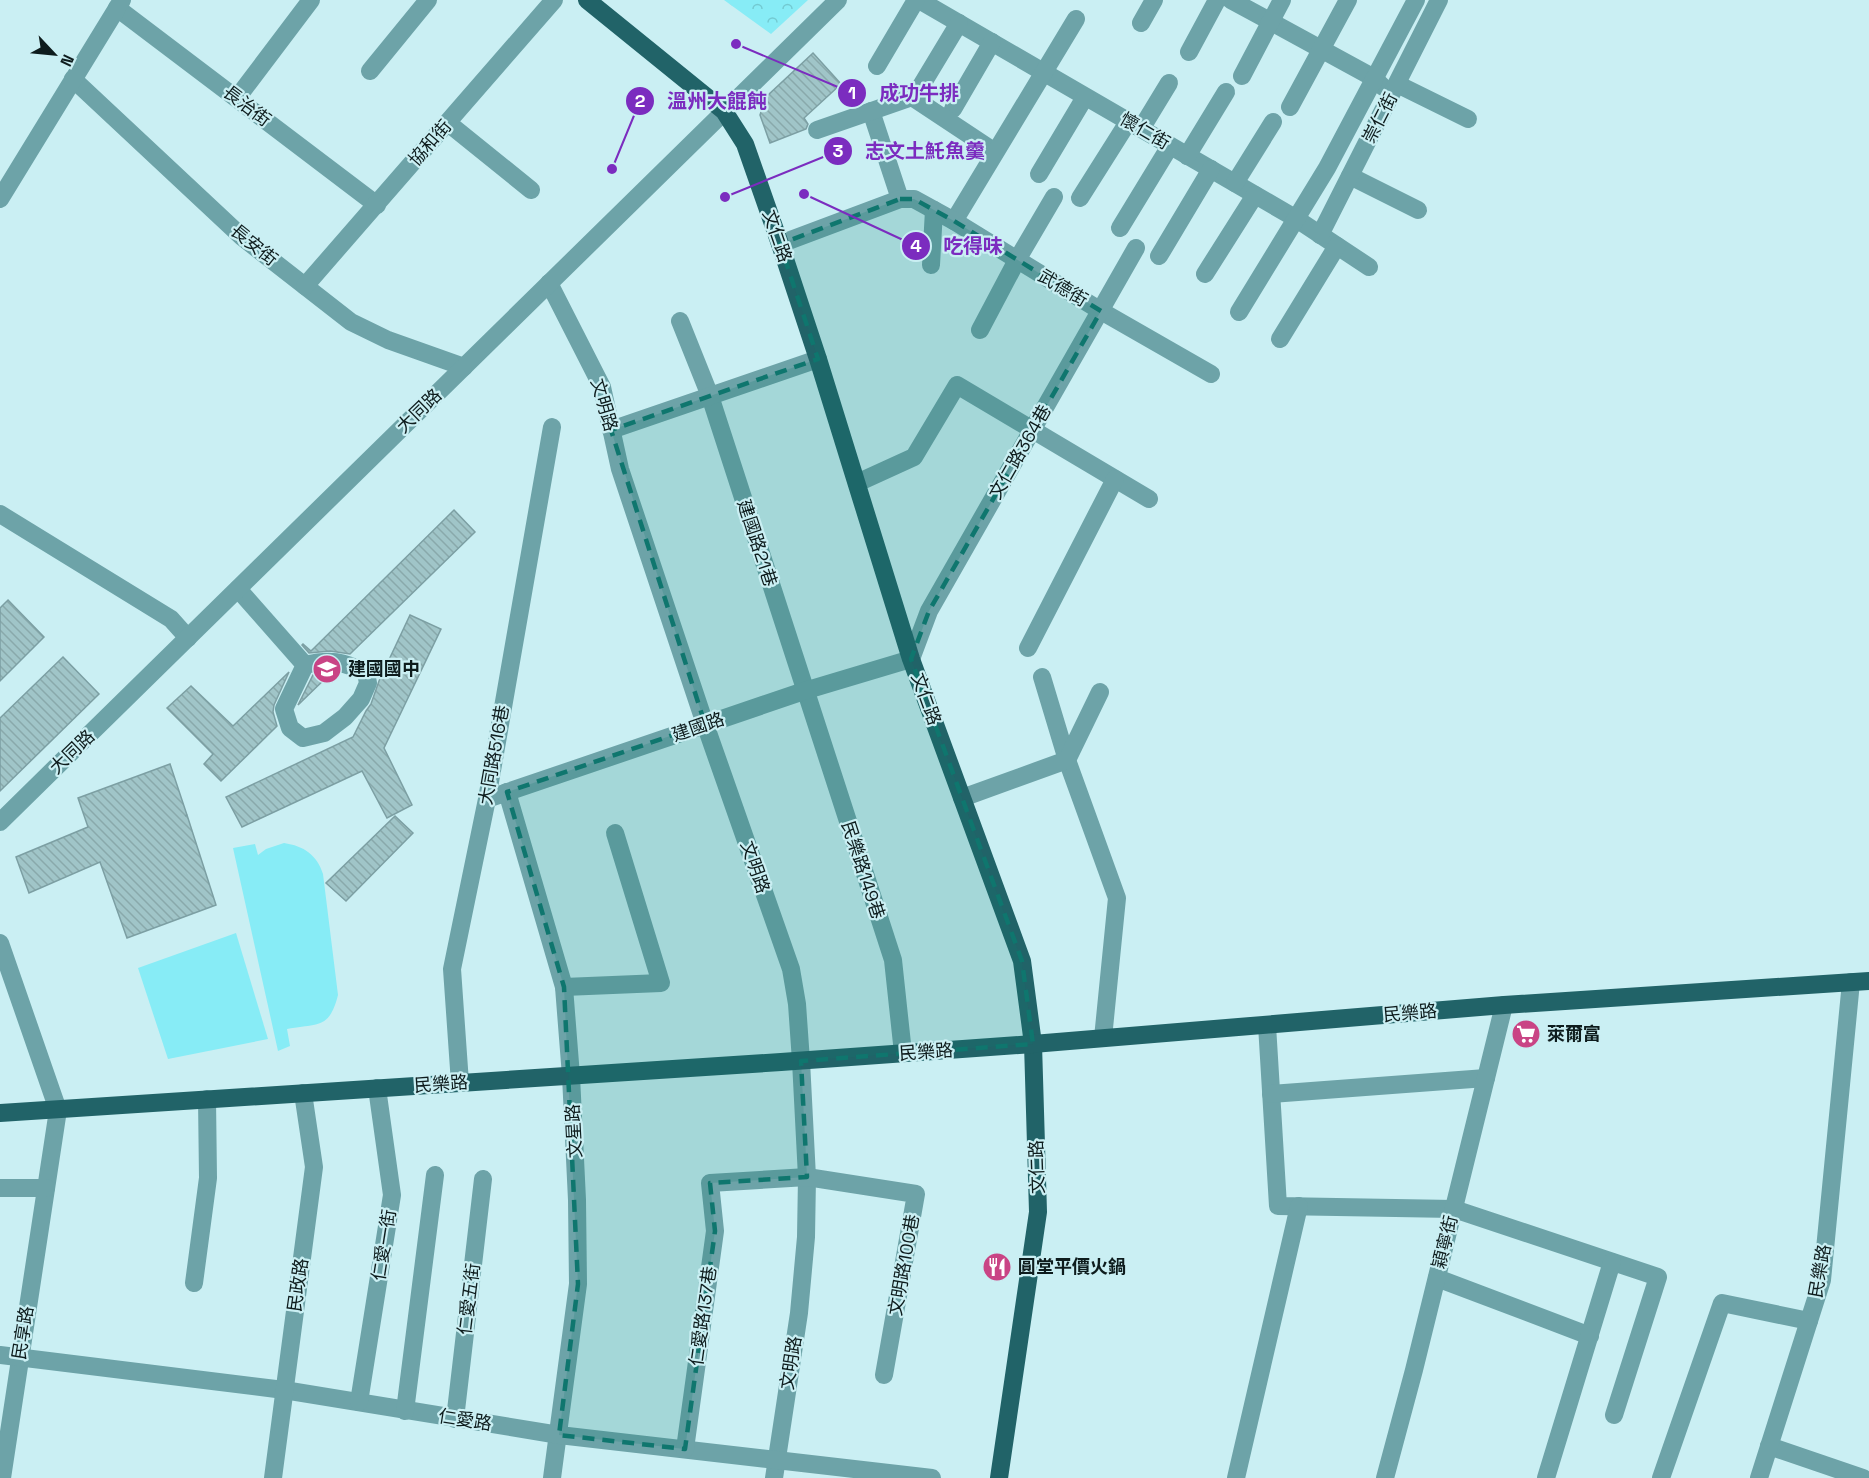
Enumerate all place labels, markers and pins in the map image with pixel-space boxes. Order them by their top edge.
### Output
callout: 成功牛排 [837,74,971,112]
callout: 溫州大餛飩 [625,82,779,120]
callout: 志文土魠魚羹 [823,132,997,170]
callout: 吃得味 [901,227,1015,265]
school or university icon: 建國國中 [311,653,343,685]
place label: 建國國中 [348,657,420,680]
supermarket icon: 萊爾富 [1510,1018,1542,1050]
place label: 萊爾富 [1547,1022,1601,1045]
restaurant icon: 圓堂平價火鍋 [981,1251,1013,1283]
place label: 圓堂平價火鍋 [1018,1255,1126,1278]

